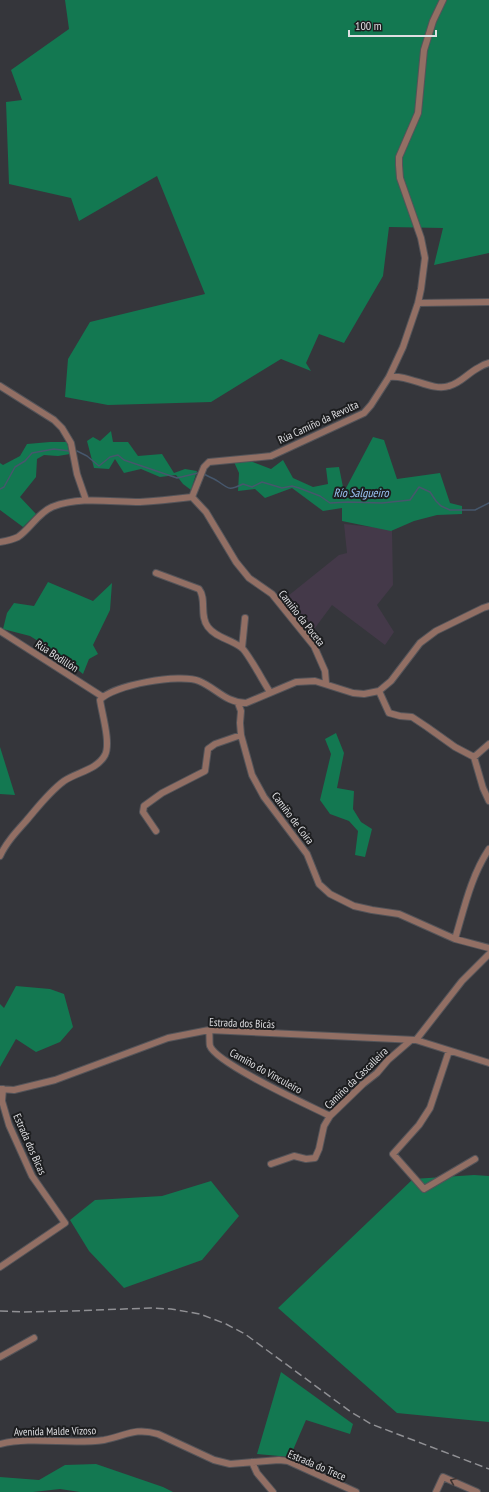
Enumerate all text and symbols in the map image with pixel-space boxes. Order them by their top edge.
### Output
scale bar [349,12,436,38]
text: 100 m [355,18,382,33]
street label: Rúa Camiño da Revolta [275,397,361,447]
water label: Río Salgueiro [333,485,389,500]
street label: Camiño da Poceta [276,587,328,649]
street label: Rúa Bodillón [33,637,81,675]
street label: Camiño de Coira [269,789,317,847]
street label: Estrada dos Bicás [209,1015,275,1031]
street label: Camiño da Cascalleira [321,1044,391,1112]
street label: Camiño do Vinculeiro [227,1045,305,1097]
street label: Estrada dos Bicas [10,1111,50,1177]
street label: Avenida Malde Vizoso [14,1423,96,1439]
street label: Estrada do Trece [286,1447,349,1484]
one-way arrow [449,1478,456,1486]

